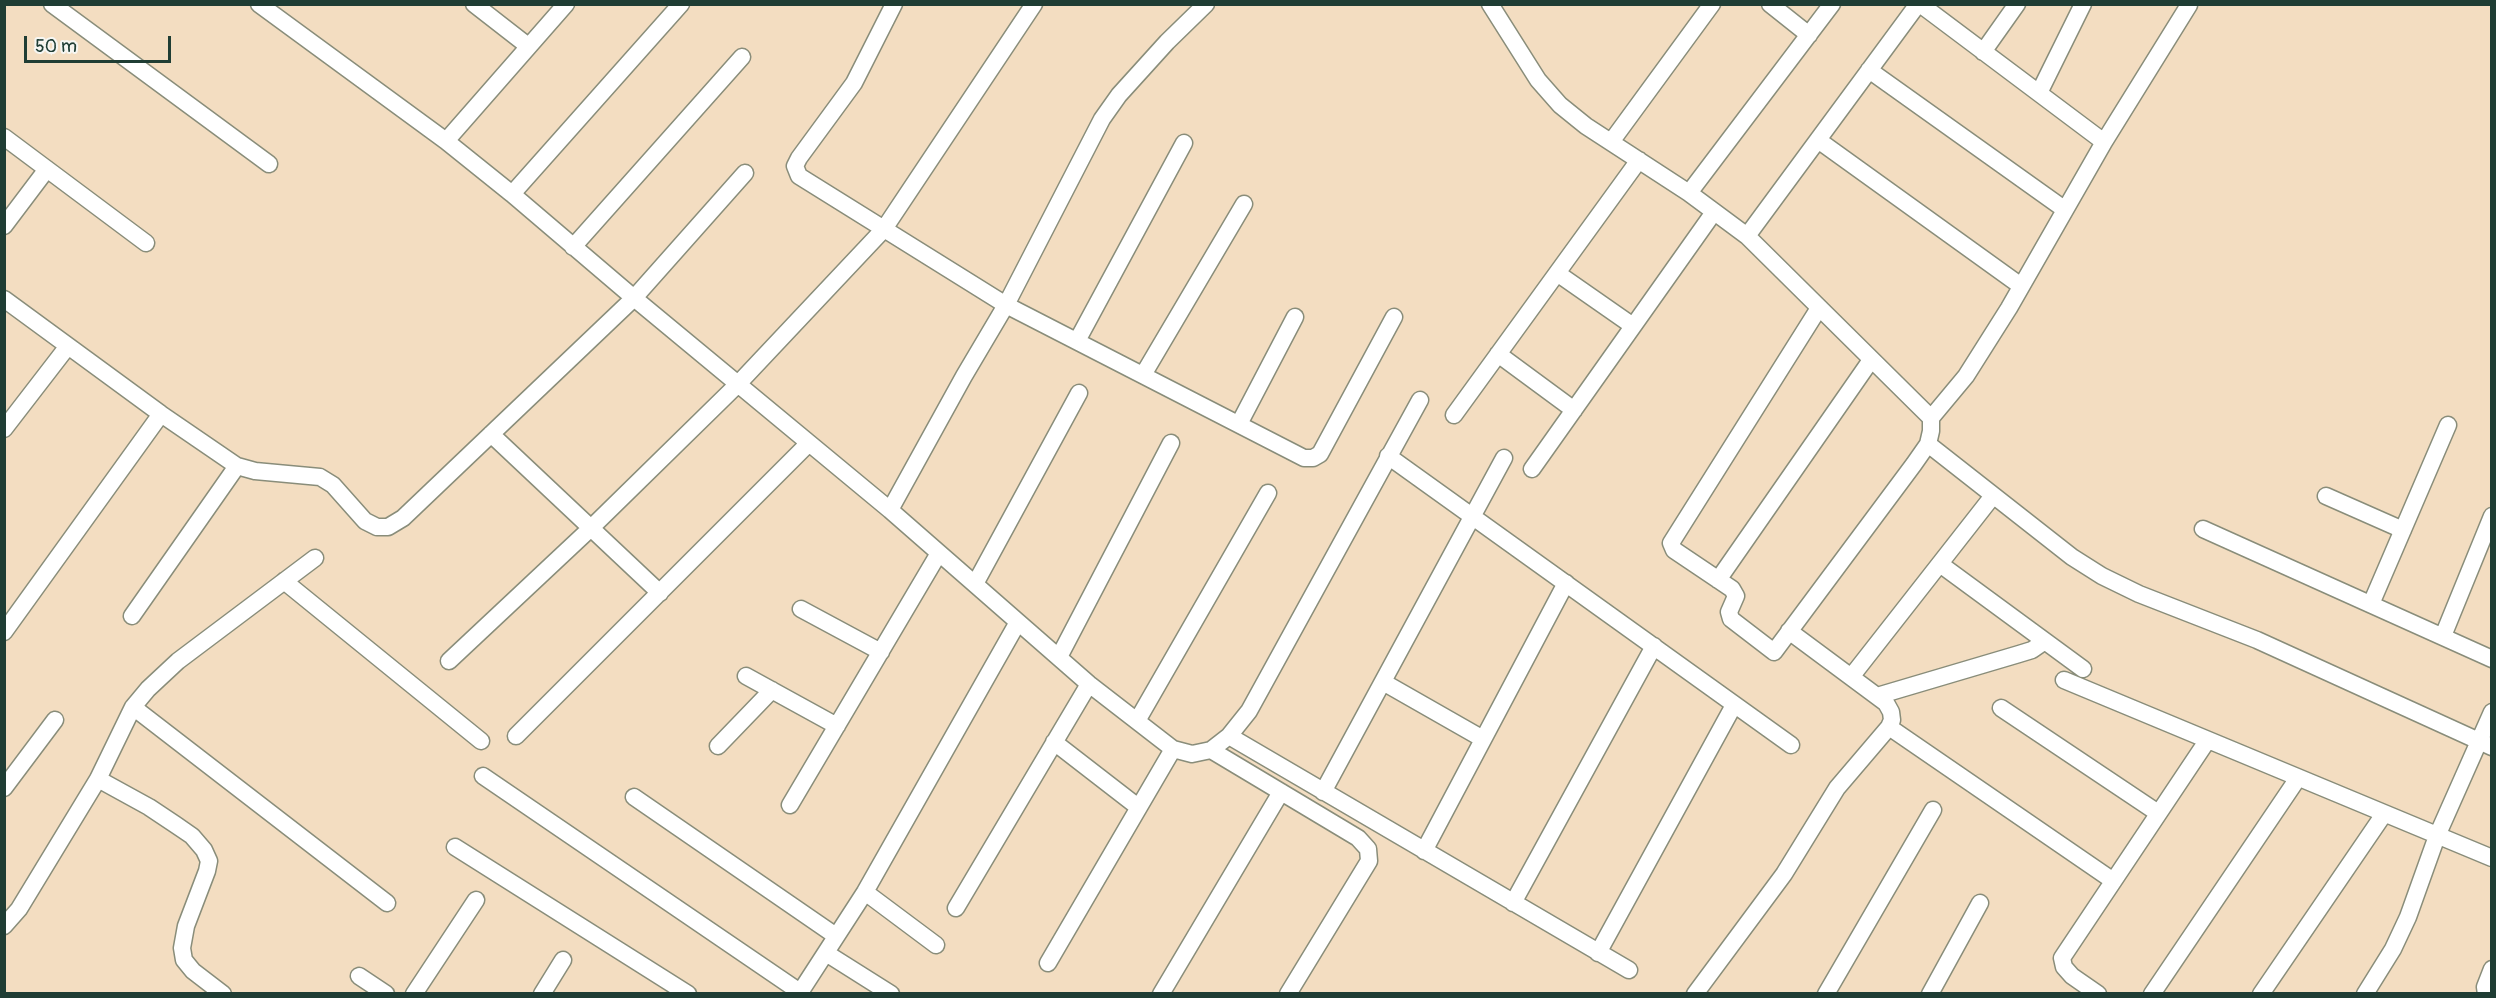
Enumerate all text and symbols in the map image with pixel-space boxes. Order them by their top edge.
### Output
scale bar [27,24,174,62]
text: 50 m [35,35,77,58]

